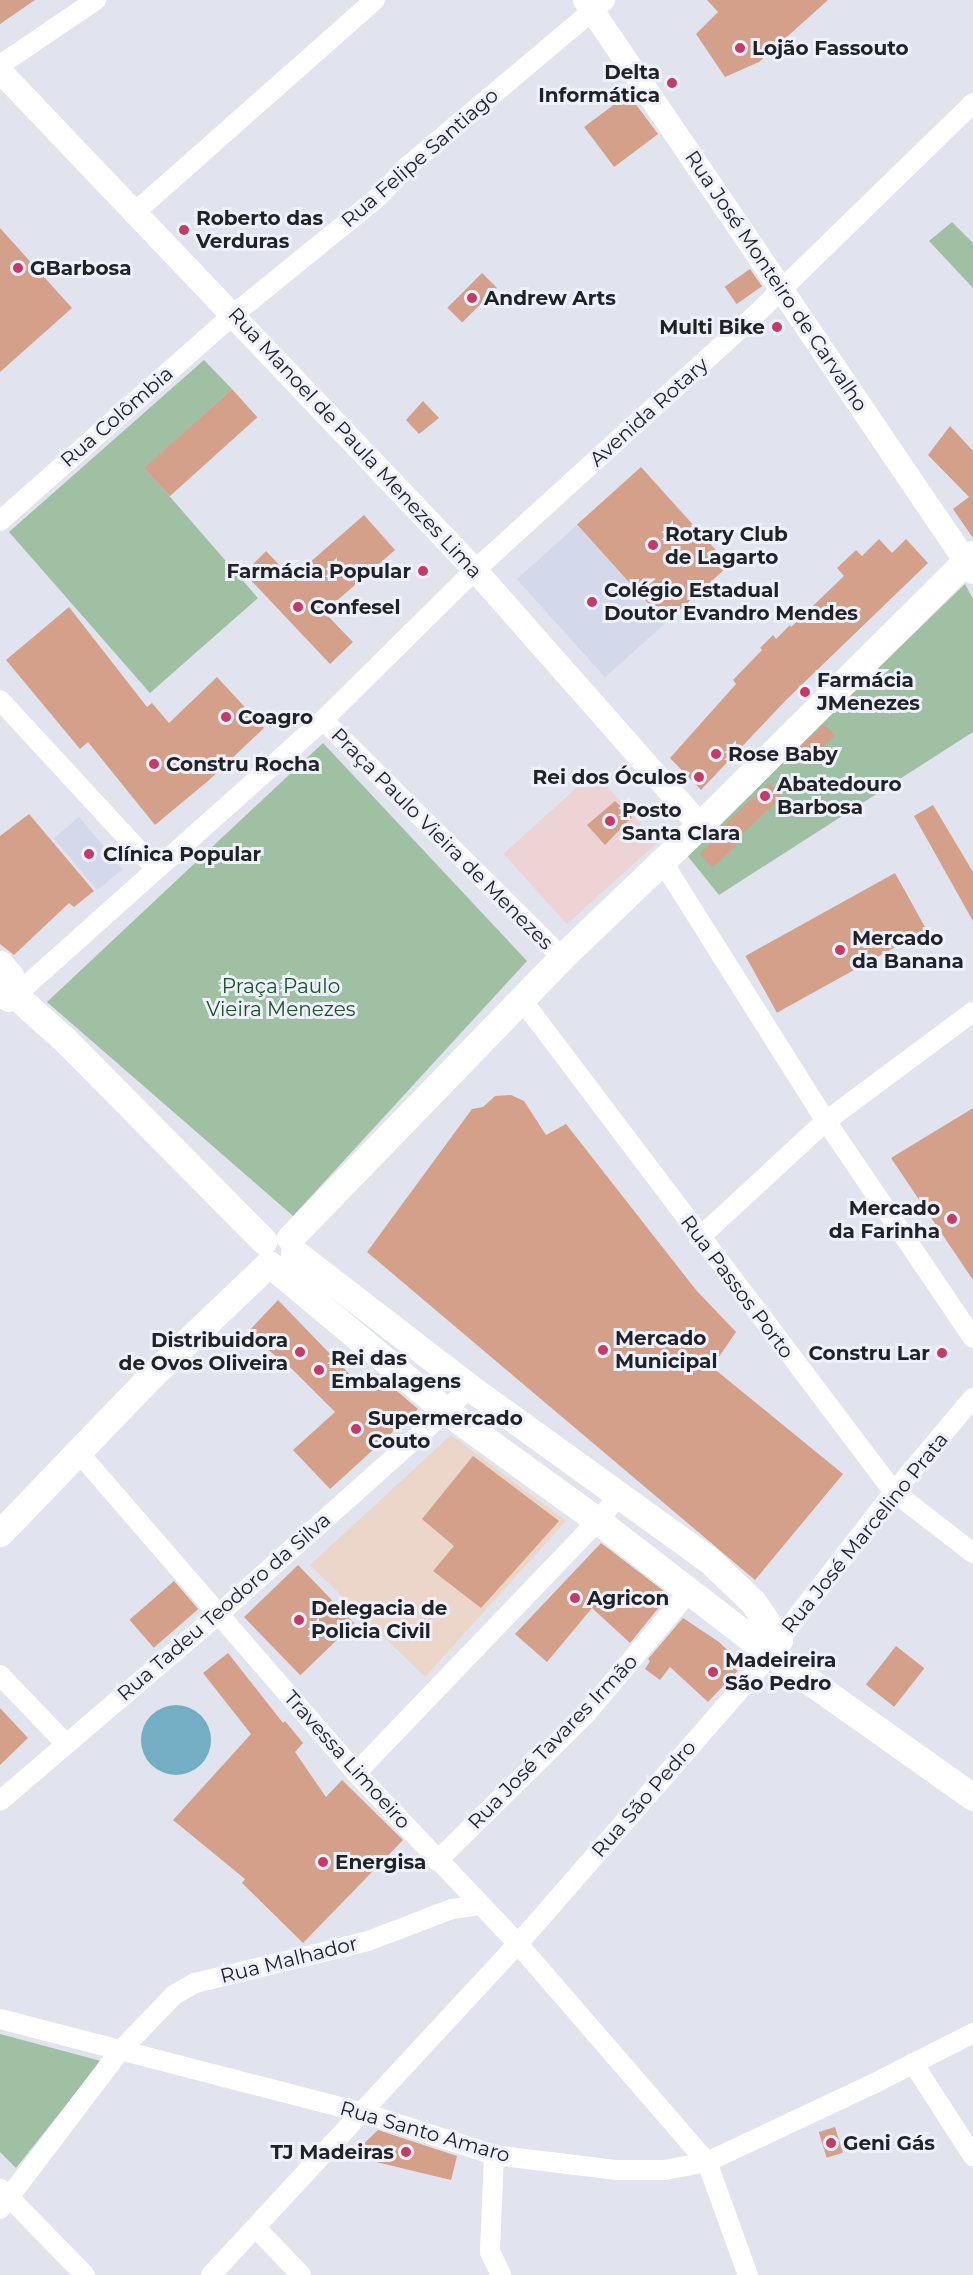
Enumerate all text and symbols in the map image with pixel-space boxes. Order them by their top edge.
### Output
place label: Lojão Fassouto [752,36,909,60]
marker: Lojão Fassouto [733,41,747,55]
place label: Delta Informática [538,60,660,107]
marker: Delta Informática [665,76,679,90]
street label: Rua Felipe Santiago [337,83,503,233]
street label: Rua José Monteiro de Carvalho [680,146,872,416]
place label: Roberto das Verduras [196,207,323,254]
marker: Roberto das Verduras [177,223,191,237]
place label: GBarbosa [30,256,131,280]
marker: GBarbosa [11,261,25,275]
place label: Andrew Arts [484,286,616,310]
marker: Andrew Arts [465,291,479,305]
street label: Rua Manoel de Paula Menezes Lima [223,303,487,583]
place label: Multi Bike [659,315,765,339]
marker: Multi Bike [770,320,784,334]
street label: Avenida Rotary [585,353,713,471]
street label: Rua Colômbia [56,362,178,472]
place label: Rotary Club de Lagarto [665,522,788,569]
marker: Rotary Club de Lagarto [646,538,660,552]
place label: Farmácia Popular [226,559,411,583]
marker: Farmácia Popular [416,564,430,578]
place label: Colégio Estadual Doutor Evandro Mendes [604,578,858,625]
place label: Confesel [310,595,401,619]
marker: Colégio Estadual Doutor Evandro Mendes [585,595,599,609]
marker: Confesel [291,600,305,614]
place label: Farmácia JMenezes [817,668,920,715]
marker: Farmácia JMenezes [798,685,812,699]
place label: Coagro [238,705,313,729]
marker: Coagro [219,710,233,724]
street label: Praça Paulo Vieira de Menezes [326,723,558,955]
place label: Rose Baby [728,742,838,766]
marker: Rose Baby [709,747,723,761]
place label: Constru Rocha [166,752,320,776]
marker: Constru Rocha [147,757,161,771]
place label: Rei dos Óculos [533,765,687,789]
marker: Rei dos Óculos [692,770,706,784]
place label: Abatedouro Barbosa [777,772,901,819]
marker: Abatedouro Barbosa [758,789,772,803]
place label: Posto Santa Clara [622,798,740,845]
marker: Posto Santa Clara [603,814,617,828]
place label: Clínica Popular [103,842,261,866]
marker: Clínica Popular [80,845,98,863]
place label: Mercado da Banana [852,927,964,974]
marker: Mercado da Banana [833,943,847,957]
park label: Praça Paulo Vieira Menezes [206,974,356,1021]
place label: Mercado da Farinha [829,1196,940,1243]
street label: Rua Passos Porto [675,1211,799,1363]
marker: Mercado da Farinha [945,1212,959,1226]
place label: Mercado Municipal [615,1326,717,1373]
place label: Distribuidora de Ovos Oliveira [119,1328,288,1375]
place label: Constru Lar [809,1341,930,1365]
marker: Mercado Municipal [596,1343,610,1357]
marker: Distribuidora de Ovos Oliveira [293,1345,307,1359]
place label: Rei das Embalagens [331,1346,461,1393]
marker: Constru Lar [935,1346,949,1360]
marker: Rei das Embalagens [312,1363,326,1377]
place label: Supermercado Couto [368,1406,523,1453]
marker: Supermercado Couto [349,1422,363,1436]
street label: Rua José Marcelino Prata [777,1428,953,1638]
street label: Rua Tadeu Teodoro da Silva [113,1508,335,1706]
place label: Agricon [587,1586,669,1610]
marker: Agricon [568,1591,582,1605]
place label: Delegacia de Policia Civil [311,1596,447,1643]
marker: Delegacia de Policia Civil [292,1613,306,1627]
place label: Madeireira São Pedro [725,1648,836,1695]
street label: Rua José Tavares Irmão [463,1650,643,1834]
marker: Madeireira São Pedro [706,1665,720,1679]
street label: Travessa Limoeiro [279,1686,415,1834]
street label: Rua São Pedro [587,1736,701,1862]
place label: Energisa [335,1850,426,1874]
marker: Energisa [316,1855,330,1869]
street label: Rua Malhador [218,1931,360,1989]
street label: Rua Santo Amaro [337,2096,513,2168]
place label: Geni Gás [843,2131,935,2155]
marker: Geni Gás [824,2136,838,2150]
place label: TJ Madeiras [271,2140,394,2164]
marker: TJ Madeiras [399,2145,413,2159]

